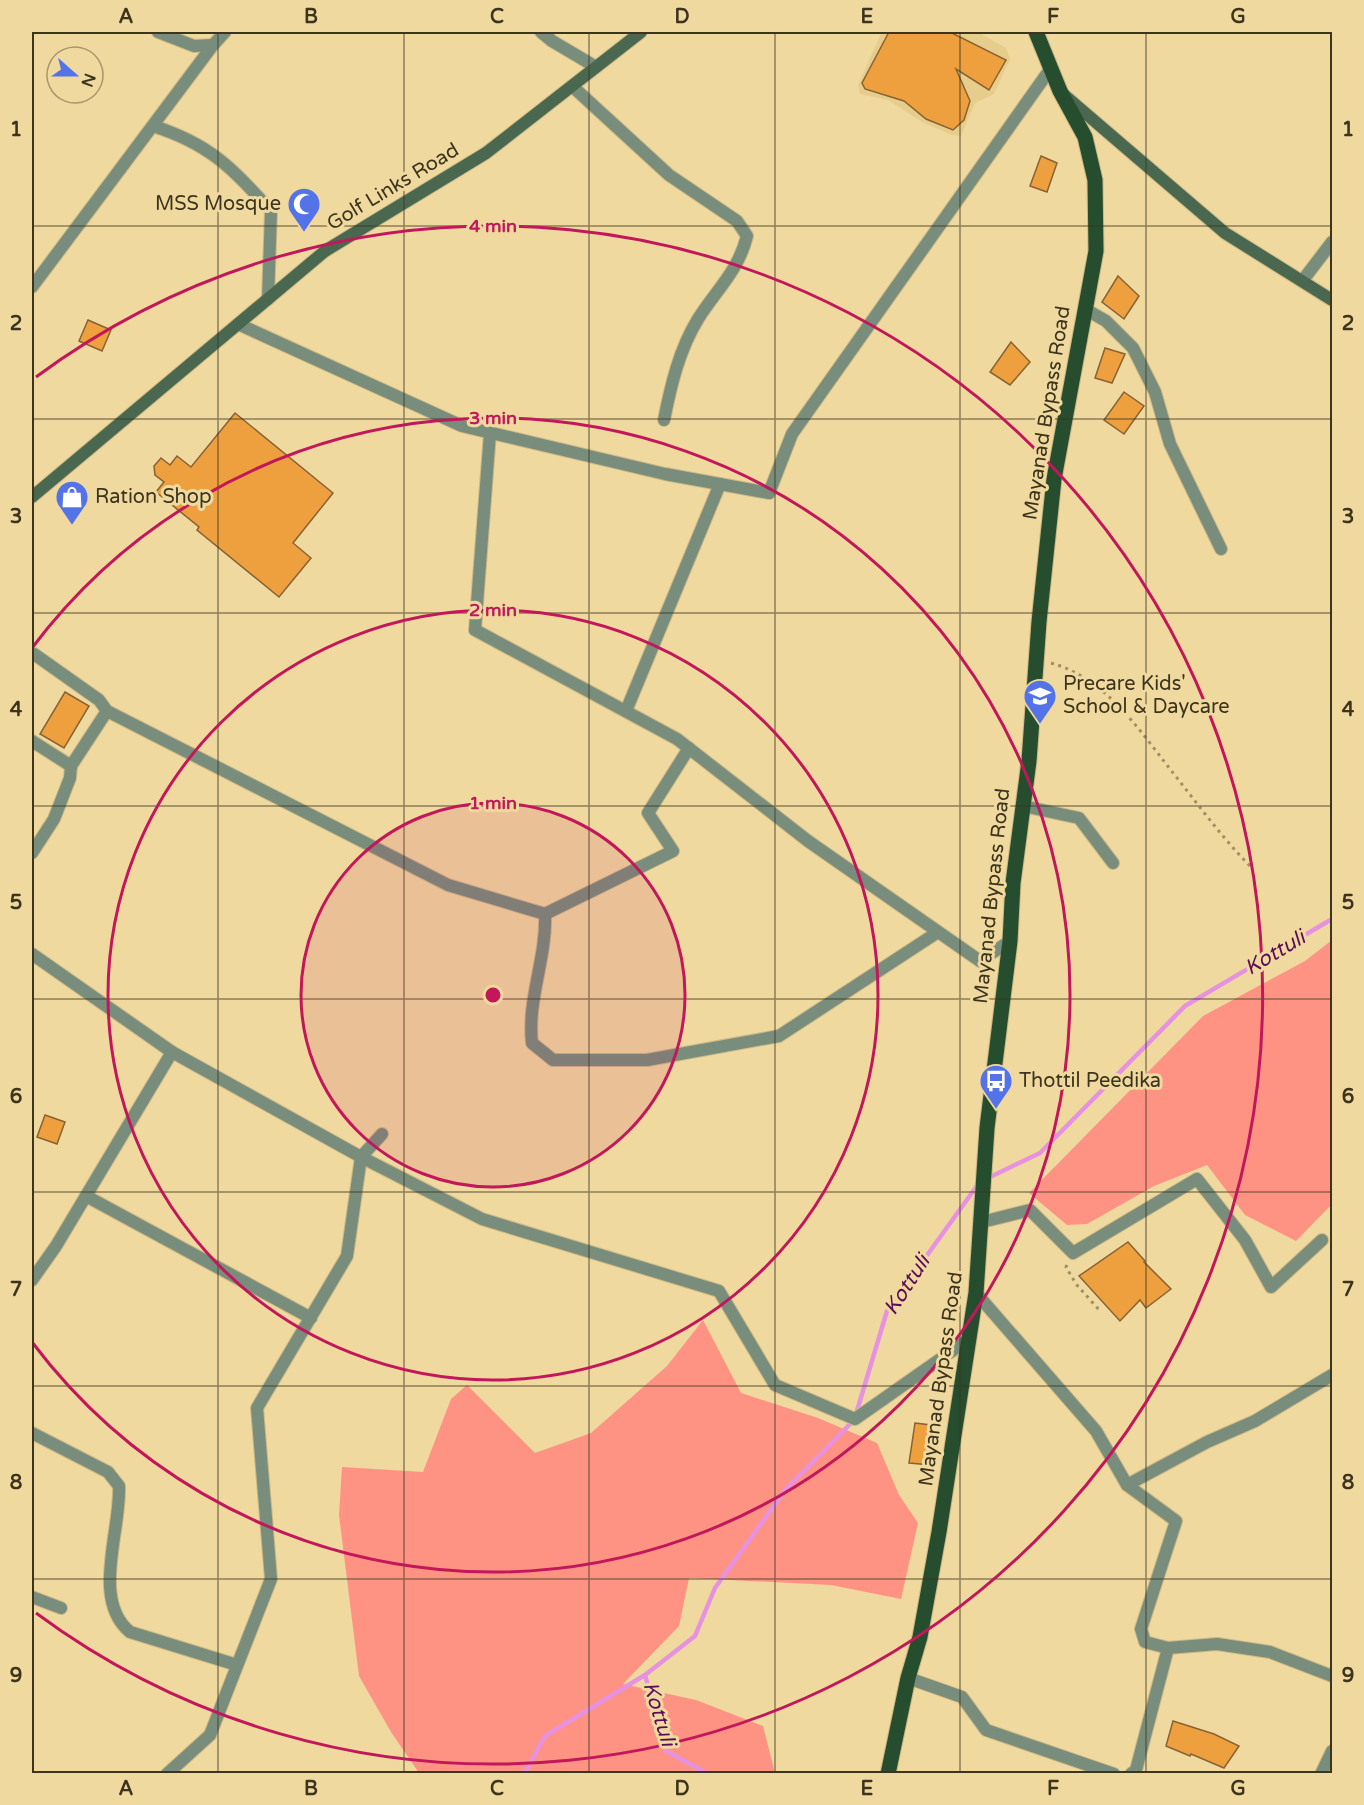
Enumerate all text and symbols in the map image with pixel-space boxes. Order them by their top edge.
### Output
text: A [119,5,134,29]
text: B [304,5,318,29]
text: C [490,5,504,29]
text: D [674,5,690,29]
text: E [861,5,874,29]
text: F [1047,5,1059,29]
text: G [1230,5,1246,29]
north arrow [45,45,105,105]
text: N [76,70,100,90]
text: 1 [10,118,22,142]
text: 1 [1342,118,1354,142]
street label: Golf Links Road [323,138,463,236]
mosque icon: MSS Mosque [286,186,322,233]
place label: MSS Mosque [155,192,281,216]
text: 4 min [469,215,517,237]
street label: Mayanad Bypass Road [1018,304,1076,522]
text: 2 [10,312,22,336]
text: 2 [1342,312,1354,336]
text: 3 min [469,407,517,429]
shop icon: Ration Shop [54,479,90,526]
place label: Ration Shop [95,485,212,509]
text: 3 [10,505,22,529]
text: 3 [1342,505,1354,529]
text: 2 min [469,599,517,621]
place label: Precare Kids' School & Daycare [1063,672,1230,719]
school or university icon: Precare Kids' School & Daycare [1022,678,1058,725]
text: 4 [10,698,23,722]
text: 4 [1342,698,1355,722]
street label: Mayanad Bypass Road [969,787,1015,1005]
text: 1 min [469,792,517,814]
text: 5 [10,891,22,915]
text: 5 [1342,891,1354,915]
water label: Kottuli [1240,924,1312,981]
centre of rings [483,985,503,1005]
bus stop icon: Thottil Peedika [978,1063,1014,1110]
place label: Thottil Peedika [1019,1069,1161,1093]
text: 6 [10,1085,22,1109]
text: 6 [1342,1085,1354,1109]
water label: Kottuli [879,1248,937,1320]
street label: Mayanad Bypass Road [914,1270,968,1488]
text: 7 [10,1278,22,1302]
text: 7 [1342,1278,1354,1302]
text: 8 [10,1471,22,1495]
text: 8 [1342,1471,1354,1495]
text: 9 [10,1664,22,1688]
text: 9 [1342,1664,1354,1688]
water label: Kottuli [637,1679,681,1752]
text: A [119,1777,134,1801]
text: B [304,1777,318,1801]
text: C [490,1777,504,1801]
text: D [674,1777,690,1801]
text: E [861,1777,874,1801]
text: F [1047,1777,1059,1801]
text: G [1230,1777,1246,1801]

